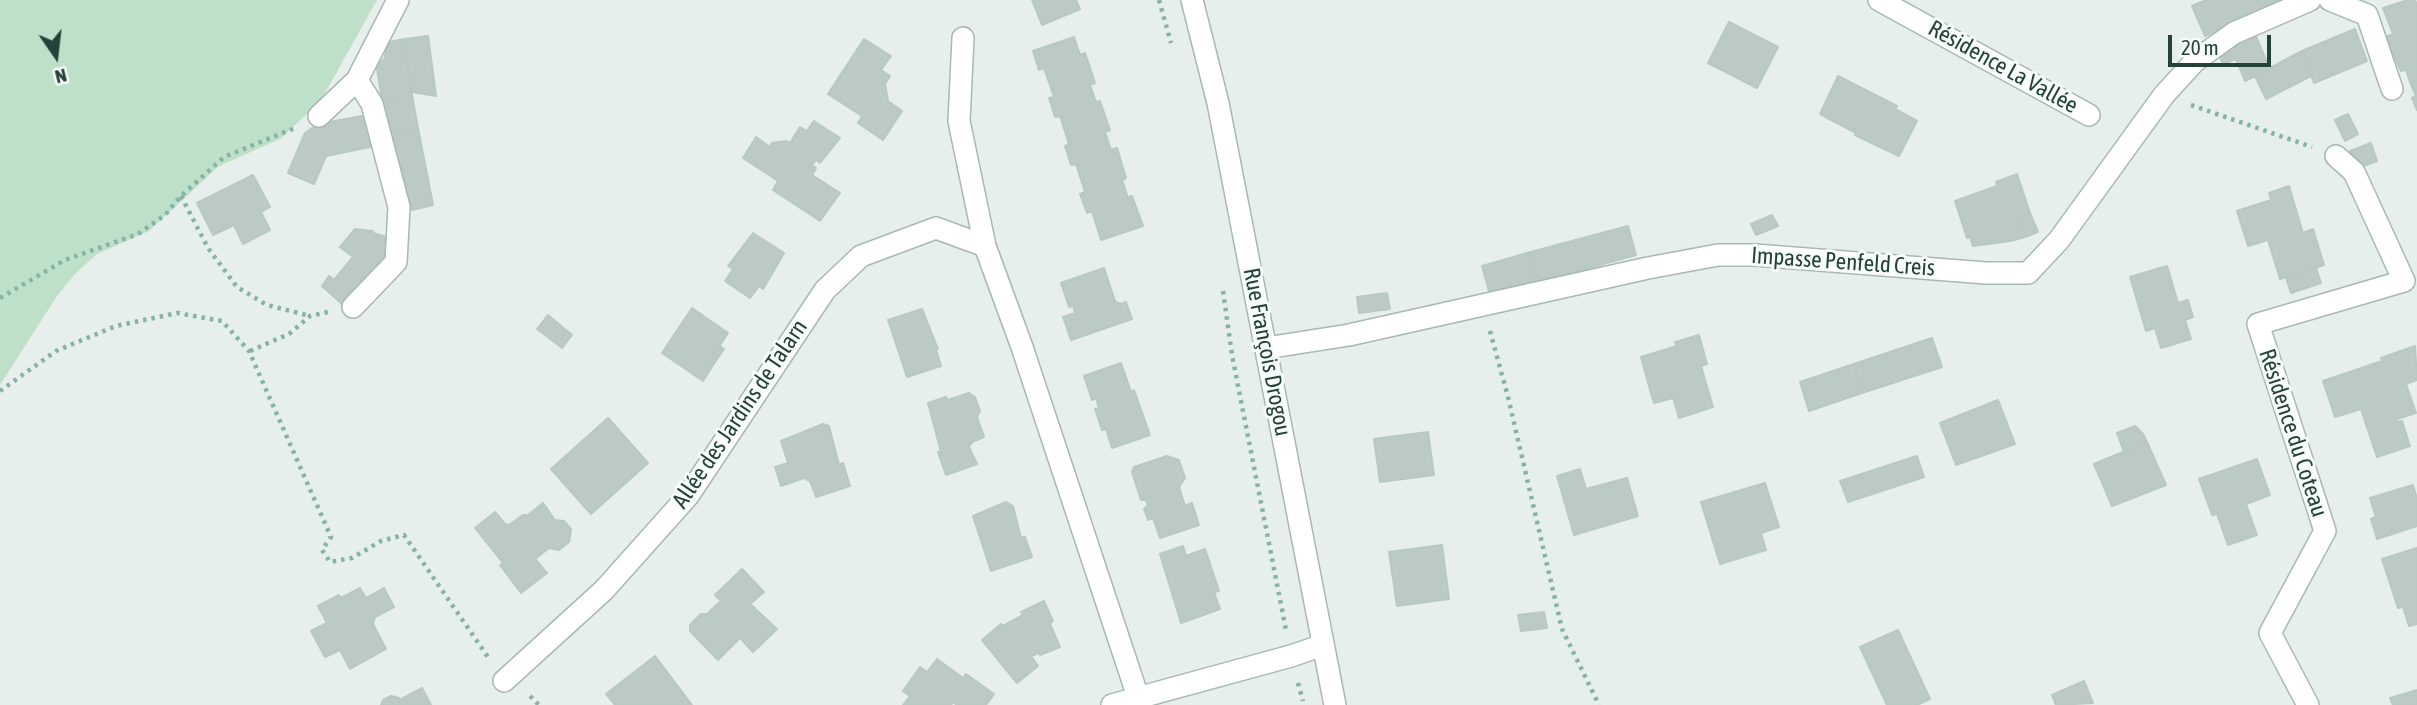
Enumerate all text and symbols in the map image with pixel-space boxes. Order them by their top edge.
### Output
street label: Résidence La Vallée [1923,15,2083,119]
north arrow [21,21,91,91]
scale bar [2172,21,2275,65]
text: 20 m [2181,35,2219,59]
text: N [53,64,69,88]
street label: Impasse Penfeld Creis [1750,242,1936,282]
street label: Rue François Drogou [1237,265,1297,439]
street label: Allée des Jardins de Talarn [667,314,813,514]
street label: Résidence du Coteau [2253,346,2333,520]

